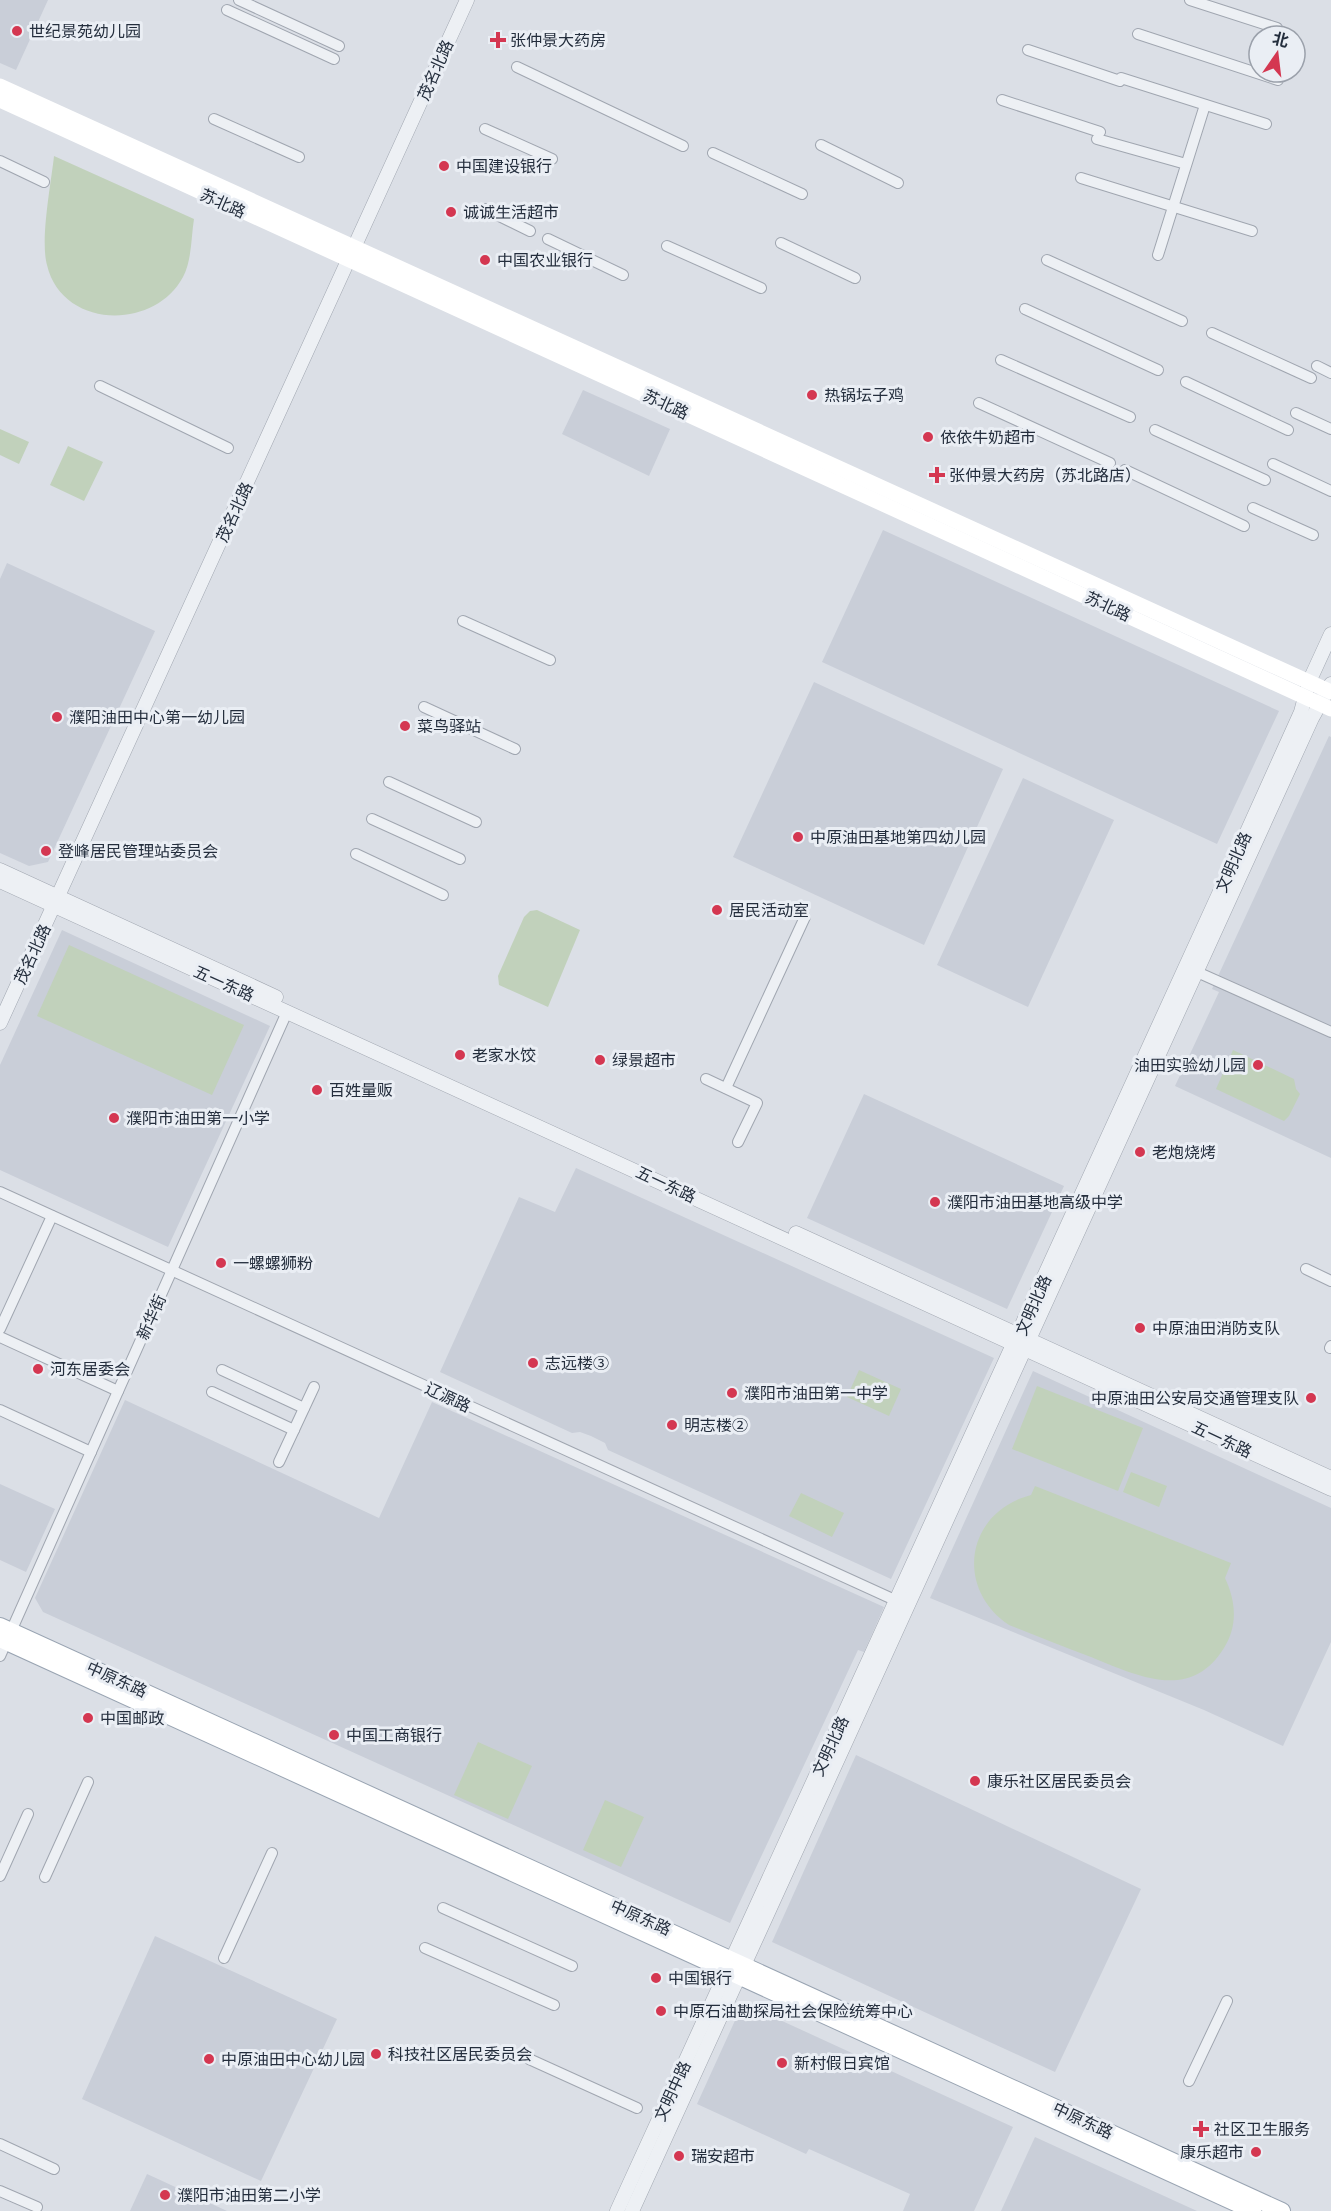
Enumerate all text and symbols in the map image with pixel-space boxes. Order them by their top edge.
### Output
place label: 世纪景苑幼儿园 [29,21,141,41]
marker: 世纪景苑幼儿园 [10,24,24,38]
north arrow [1247,24,1307,84]
text: 北 [1270,28,1291,51]
place label: 张仲景大药房 [510,30,606,50]
marker: 张仲景大药房 [491,33,505,47]
street label: 茂名北路 [413,37,457,103]
place label: 中国建设银行 [456,156,552,176]
marker: 中国建设银行 [437,159,451,173]
street label: 苏北路 [197,184,249,222]
place label: 诚诚生活超市 [463,202,559,222]
marker: 诚诚生活超市 [444,205,458,219]
place label: 中国农业银行 [497,250,593,270]
marker: 中国农业银行 [478,253,492,267]
street label: 苏北路 [640,385,692,423]
place label: 热锅坛子鸡 [824,385,904,405]
marker: 热锅坛子鸡 [805,388,819,402]
place label: 依依牛奶超市 [940,427,1036,447]
marker: 依依牛奶超市 [921,430,935,444]
place label: 张仲景大药房（苏北路店） [949,465,1141,485]
marker: 张仲景大药房（苏北路店） [930,468,944,482]
street label: 茂名北路 [211,479,257,545]
street label: 苏北路 [1082,587,1134,625]
place label: 濮阳油田中心第一幼儿园 [69,707,245,727]
marker: 濮阳油田中心第一幼儿园 [50,710,64,724]
place label: 菜鸟驿站 [417,716,481,736]
marker: 菜鸟驿站 [398,719,412,733]
place label: 中原油田基地第四幼儿园 [810,827,986,847]
street label: 文明北路 [1211,829,1255,895]
marker: 中原油田基地第四幼儿园 [791,830,805,844]
place label: 登峰居民管理站委员会 [58,841,218,861]
marker: 登峰居民管理站委员会 [39,844,53,858]
place label: 居民活动室 [729,900,809,920]
marker: 居民活动室 [710,903,724,917]
street label: 茂名北路 [9,921,55,987]
street label: 五一东路 [191,961,257,1005]
place label: 老家水饺 [472,1045,536,1065]
marker: 老家水饺 [453,1048,467,1062]
place label: 绿景超市 [612,1050,676,1070]
marker: 绿景超市 [593,1053,607,1067]
place label: 油田实验幼儿园 [1134,1055,1246,1075]
marker: 油田实验幼儿园 [1251,1058,1265,1072]
place label: 百姓量贩 [329,1080,393,1100]
marker: 百姓量贩 [310,1083,324,1097]
place label: 濮阳市油田第一小学 [126,1108,270,1128]
marker: 濮阳市油田第一小学 [107,1111,121,1125]
place label: 老炮烧烤 [1152,1142,1216,1162]
marker: 老炮烧烤 [1133,1145,1147,1159]
street label: 五一东路 [633,1161,699,1207]
place label: 濮阳市油田基地高级中学 [947,1192,1123,1212]
marker: 濮阳市油田基地高级中学 [928,1195,942,1209]
place label: 一螺螺狮粉 [233,1253,313,1273]
marker: 一螺螺狮粉 [214,1256,228,1270]
street label: 文明北路 [1011,1272,1055,1338]
street label: 新华街 [132,1291,170,1343]
place label: 中原油田消防支队 [1152,1318,1280,1338]
marker: 中原油田消防支队 [1133,1321,1147,1335]
place label: 志远楼③ [545,1353,609,1373]
marker: 志远楼③ [526,1356,540,1370]
place label: 河东居委会 [50,1359,130,1379]
marker: 河东居委会 [31,1362,45,1376]
street label: 辽源路 [422,1378,474,1416]
place label: 濮阳市油田第一中学 [744,1383,888,1403]
marker: 濮阳市油田第一中学 [725,1386,739,1400]
place label: 中原油田公安局交通管理支队 [1091,1388,1299,1408]
marker: 中原油田公安局交通管理支队 [1304,1391,1318,1405]
place label: 明志楼② [684,1415,748,1435]
street label: 五一东路 [1189,1416,1255,1462]
marker: 明志楼② [665,1418,679,1432]
street label: 中原东路 [84,1657,150,1701]
place label: 中国邮政 [100,1708,164,1728]
marker: 中国邮政 [81,1711,95,1725]
street label: 文明北路 [807,1713,853,1779]
place label: 中国工商银行 [346,1725,442,1745]
marker: 中国工商银行 [327,1728,341,1742]
place label: 康乐社区居民委员会 [987,1771,1131,1791]
marker: 康乐社区居民委员会 [968,1774,982,1788]
street label: 中原东路 [608,1895,674,1939]
place label: 中国银行 [668,1968,732,1988]
marker: 中国银行 [649,1971,663,1985]
place label: 中原石油勘探局社会保险统筹中心 [673,2001,913,2021]
marker: 中原石油勘探局社会保险统筹中心 [654,2004,668,2018]
place label: 科技社区居民委员会 [388,2044,532,2064]
marker: 科技社区居民委员会 [369,2047,383,2061]
place label: 中原油田中心幼儿园 [221,2049,365,2069]
marker: 中原油田中心幼儿园 [202,2052,216,2066]
place label: 新村假日宾馆 [794,2053,890,2073]
marker: 新村假日宾馆 [775,2056,789,2070]
street label: 文明中路 [649,2058,695,2124]
street label: 中原东路 [1050,2097,1116,2143]
place label: 社区卫生服务 [1214,2119,1310,2139]
marker: 社区卫生服务 [1192,2120,1210,2138]
place label: 康乐超市 [1180,2142,1244,2162]
marker: 康乐超市 [1249,2145,1263,2159]
place label: 瑞安超市 [691,2146,755,2166]
marker: 瑞安超市 [672,2149,686,2163]
place label: 濮阳市油田第二小学 [177,2185,321,2205]
marker: 濮阳市油田第二小学 [158,2188,172,2202]

